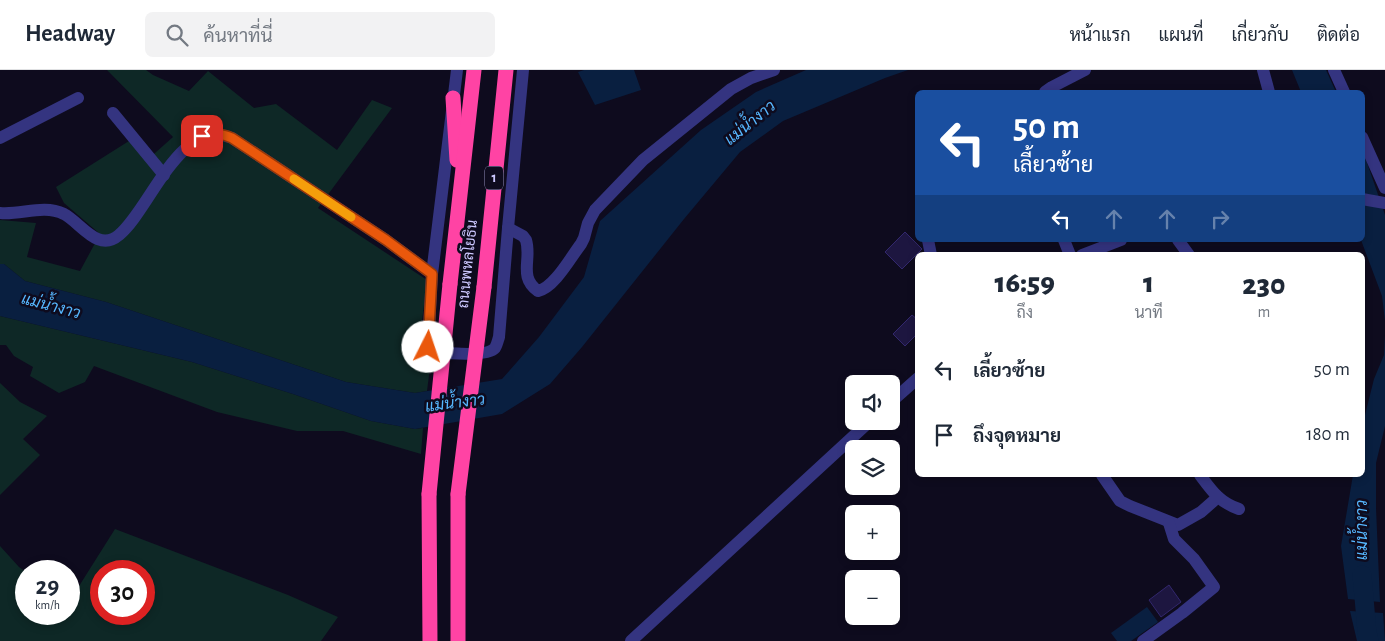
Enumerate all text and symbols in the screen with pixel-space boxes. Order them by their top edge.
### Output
search box [145,12,495,57]
icon: search [163,21,191,49]
text: Headway [25,22,115,46]
text: ค้นหาที่นี่ [203,27,273,46]
text: หน้าแรก [1069,27,1131,45]
text: แผนที่ [1159,27,1203,45]
text: เกี่ยวกับ [1231,27,1289,45]
text: ติดต่อ [1317,27,1360,45]
water label: แม่น้ำงาว [717,92,778,148]
icon: left [930,110,995,175]
text: 50 m [1013,110,1080,145]
pin [181,115,223,157]
icon: arrive [188,122,216,150]
text: เลี้ยวซ้าย [1013,154,1093,176]
road number: 1 [485,166,503,190]
icon: left [1047,205,1075,233]
icon: ahead [1100,205,1128,233]
icon: ahead [1153,205,1181,233]
icon: right [1206,205,1234,233]
street label: ถนนพหลโยธิน [453,219,480,309]
text: 16:59 [995,268,1055,298]
text: 1 [1143,268,1154,298]
text: 230 [1242,270,1285,300]
water label: แม่น้ำงาว [20,284,84,322]
text: m [1258,304,1270,320]
text: ถึง [1016,305,1033,321]
text: นาที [1134,305,1163,321]
position arrow [401,320,453,372]
icon: left [930,356,958,384]
text: 50 m [1314,360,1350,379]
text: เลี้ยวซ้าย [973,362,1045,381]
map controls [845,375,900,625]
button: sound [845,375,900,430]
water label: แม่น้ำงาว [423,384,486,415]
icon: arrive [930,421,958,449]
text: 180 m [1306,425,1350,444]
text: ถึงจุดหมาย [973,427,1061,446]
button: layers [845,440,900,495]
water label: แม่น้ำงาว [1347,500,1370,560]
button: + [845,505,900,560]
speed limit sign: 30 [90,560,155,625]
button: − [845,570,900,625]
text: 29 [36,574,59,599]
text: km/h [35,599,60,611]

